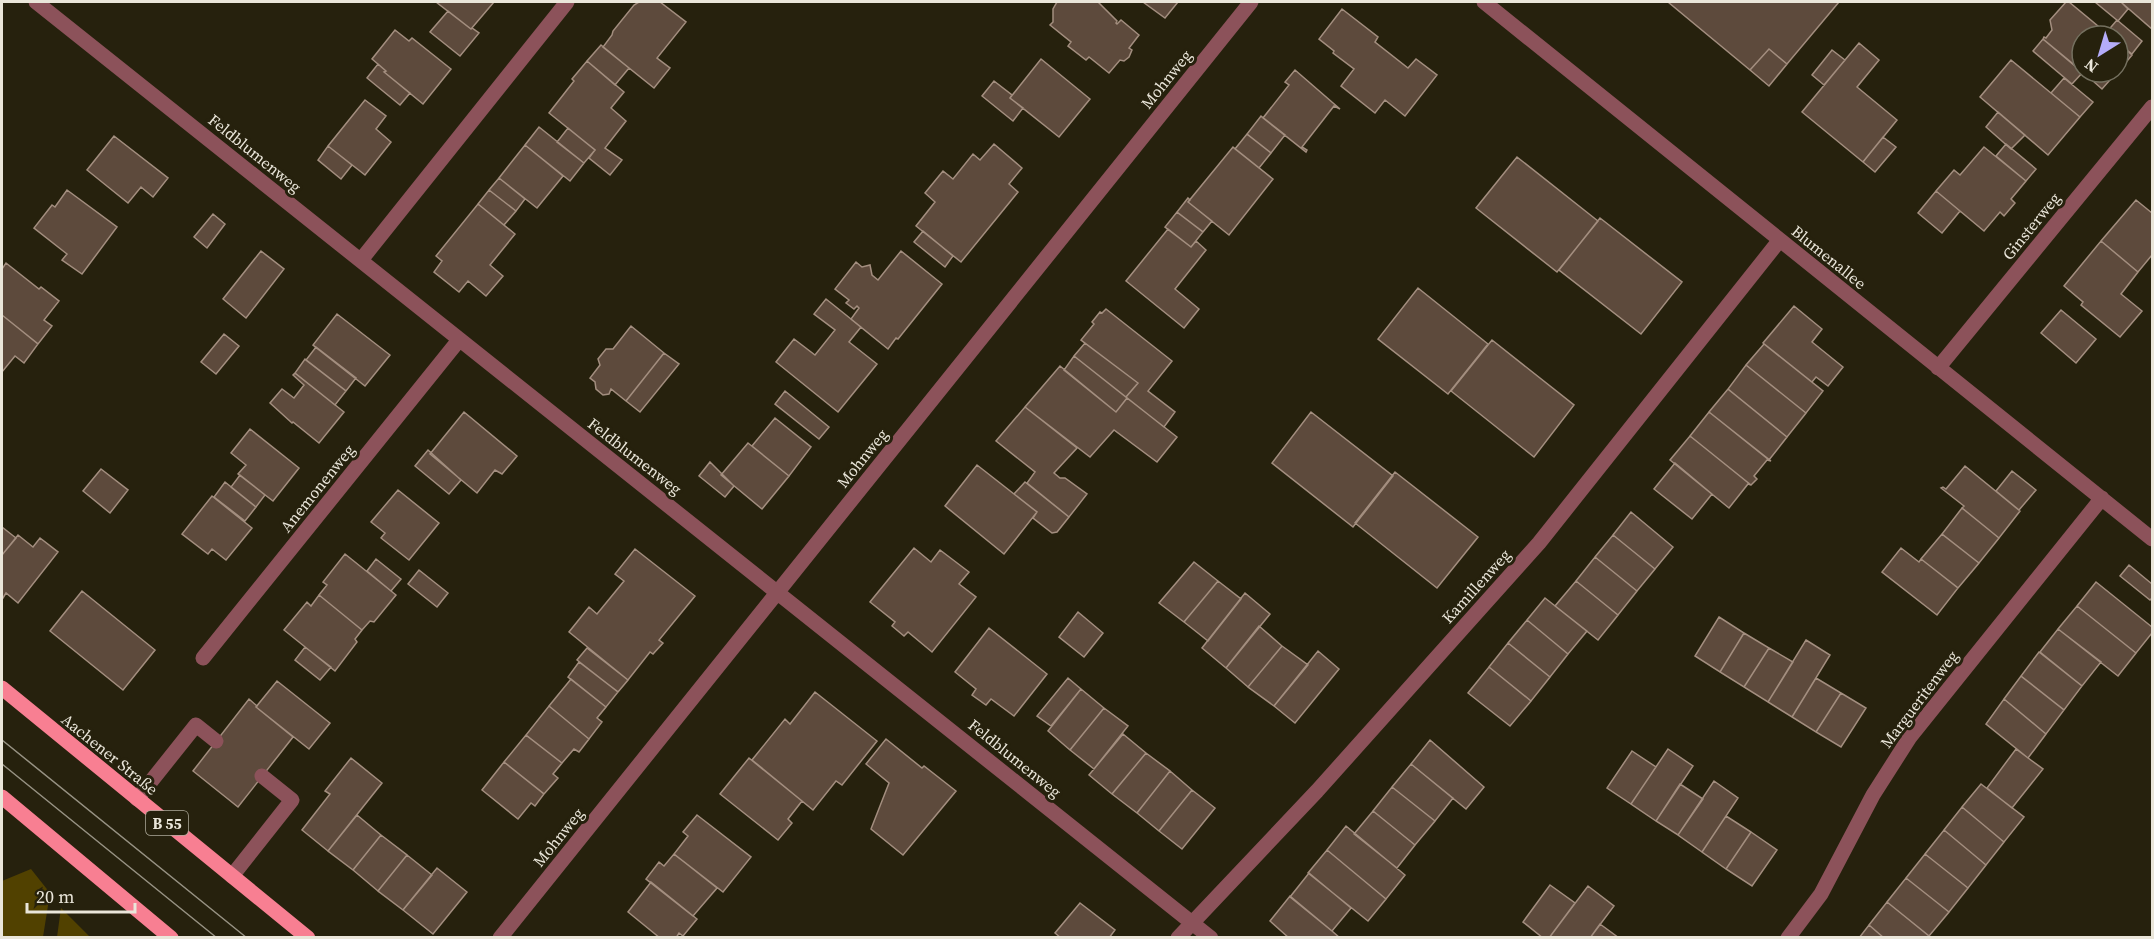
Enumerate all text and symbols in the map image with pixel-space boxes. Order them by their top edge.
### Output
north arrow [2070,24,2130,84]
street label: Mohnweg [1135,45,1197,113]
text: N [2079,53,2102,78]
street label: Feldblumenweg [204,109,306,197]
street label: Ginsterweg [1997,188,2065,264]
street label: Blumenallee [1787,220,1871,294]
street label: Feldblumenweg [583,412,687,500]
street label: Mohnweg [831,424,893,492]
street label: Anemonenweg [275,439,359,537]
street label: Kamillenweg [1437,544,1515,628]
street label: Margueritenweg [1875,646,1963,752]
street label: Aachener Straße [57,708,163,800]
street label: Feldblumenweg [964,714,1066,802]
street label: Mohnweg [527,803,589,871]
road number: B 55 [146,811,188,835]
scale bar [27,876,135,914]
text: 20 m [36,884,74,909]

